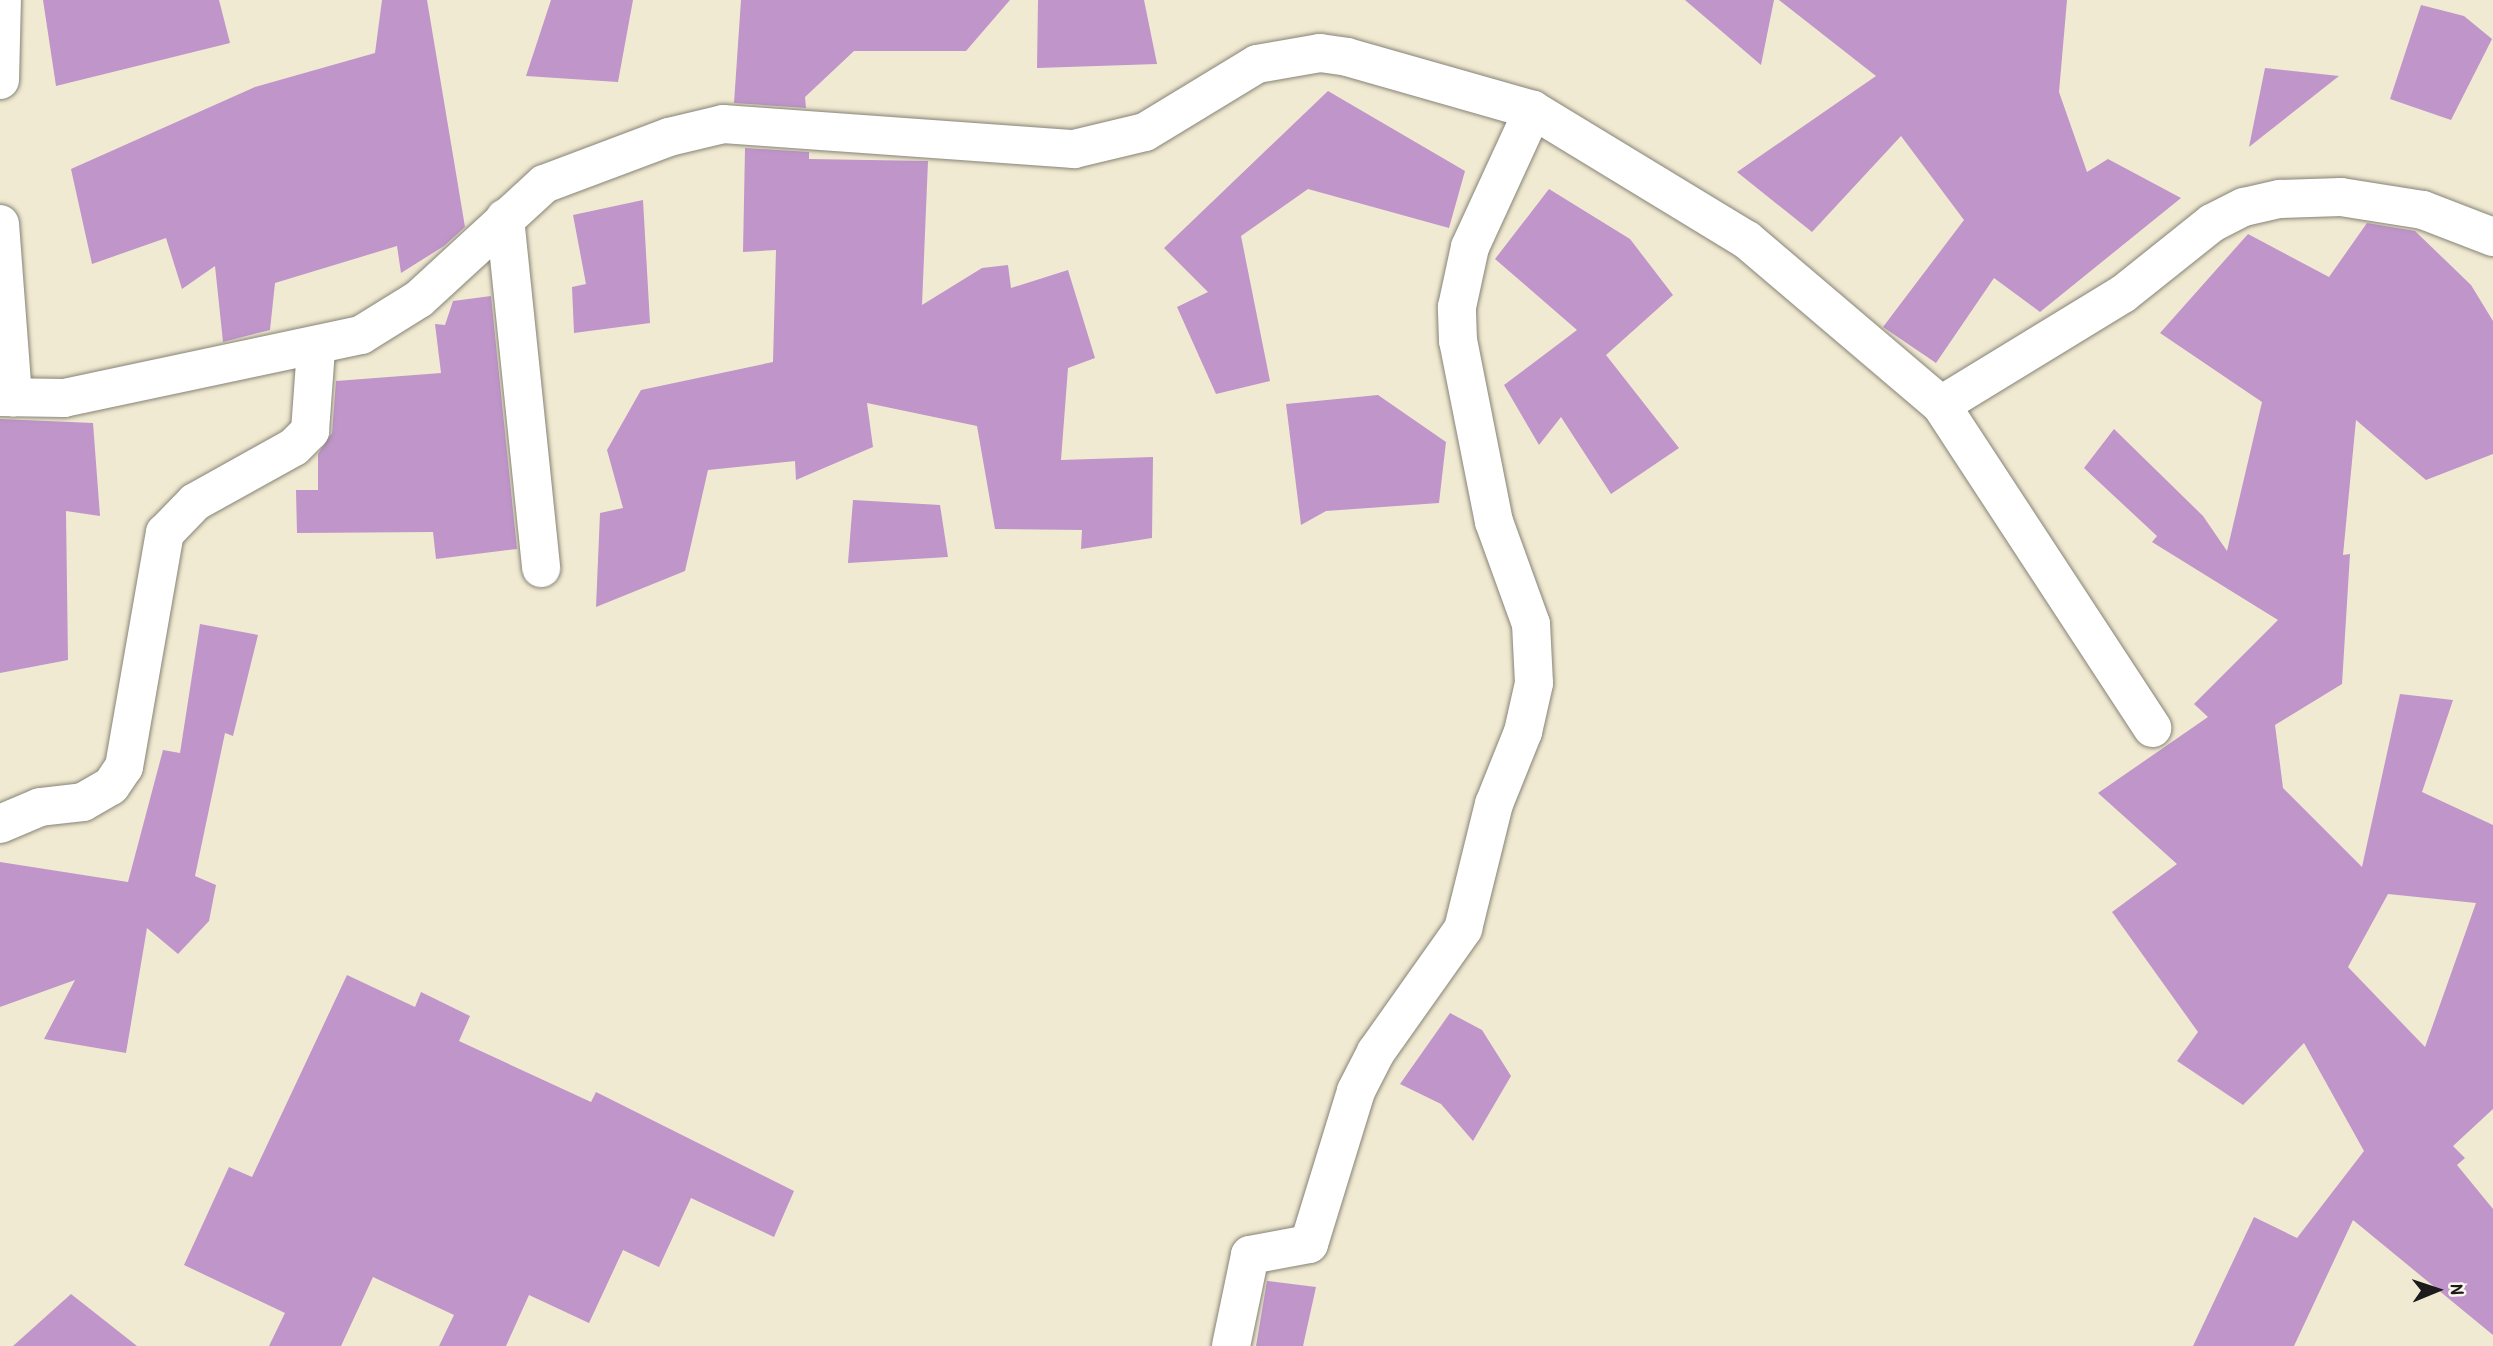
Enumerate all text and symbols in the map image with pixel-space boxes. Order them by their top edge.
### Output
north arrow [2402,1255,2472,1325]
text: N [2445,1284,2471,1295]

